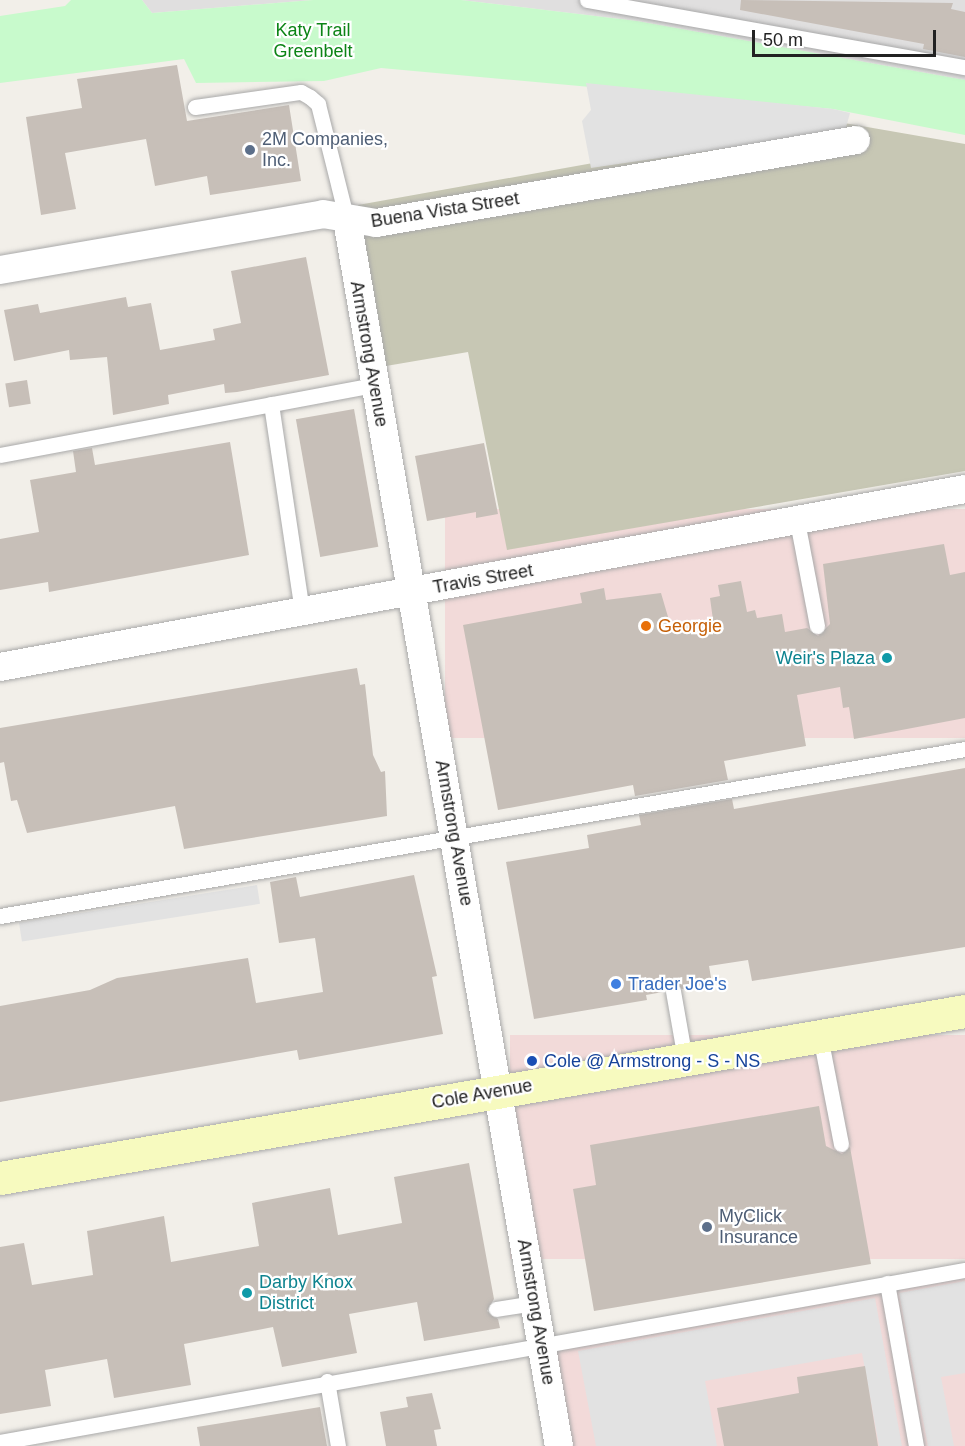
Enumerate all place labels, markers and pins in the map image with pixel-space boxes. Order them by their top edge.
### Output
place label: 2M Companies, Inc. [262,129,388,172]
marker: 2M Companies, Inc. [243,143,257,157]
place label: Georgie [658,615,722,637]
marker: Georgie [639,619,653,633]
place label: Weir's Plaza [776,647,875,669]
marker: Weir's Plaza [880,651,894,665]
place label: Trader Joe's [628,973,727,995]
marker: Trader Joe's [609,977,623,991]
place label: Cole @ Armstrong - S - NS [544,1050,761,1072]
marker: Cole @ Armstrong - S - NS [525,1054,539,1068]
place label: MyClick Insurance [719,1206,798,1248]
marker: MyClick Insurance [700,1220,714,1234]
place label: Darby Knox District [259,1272,353,1314]
marker: Darby Knox District [240,1286,254,1300]

